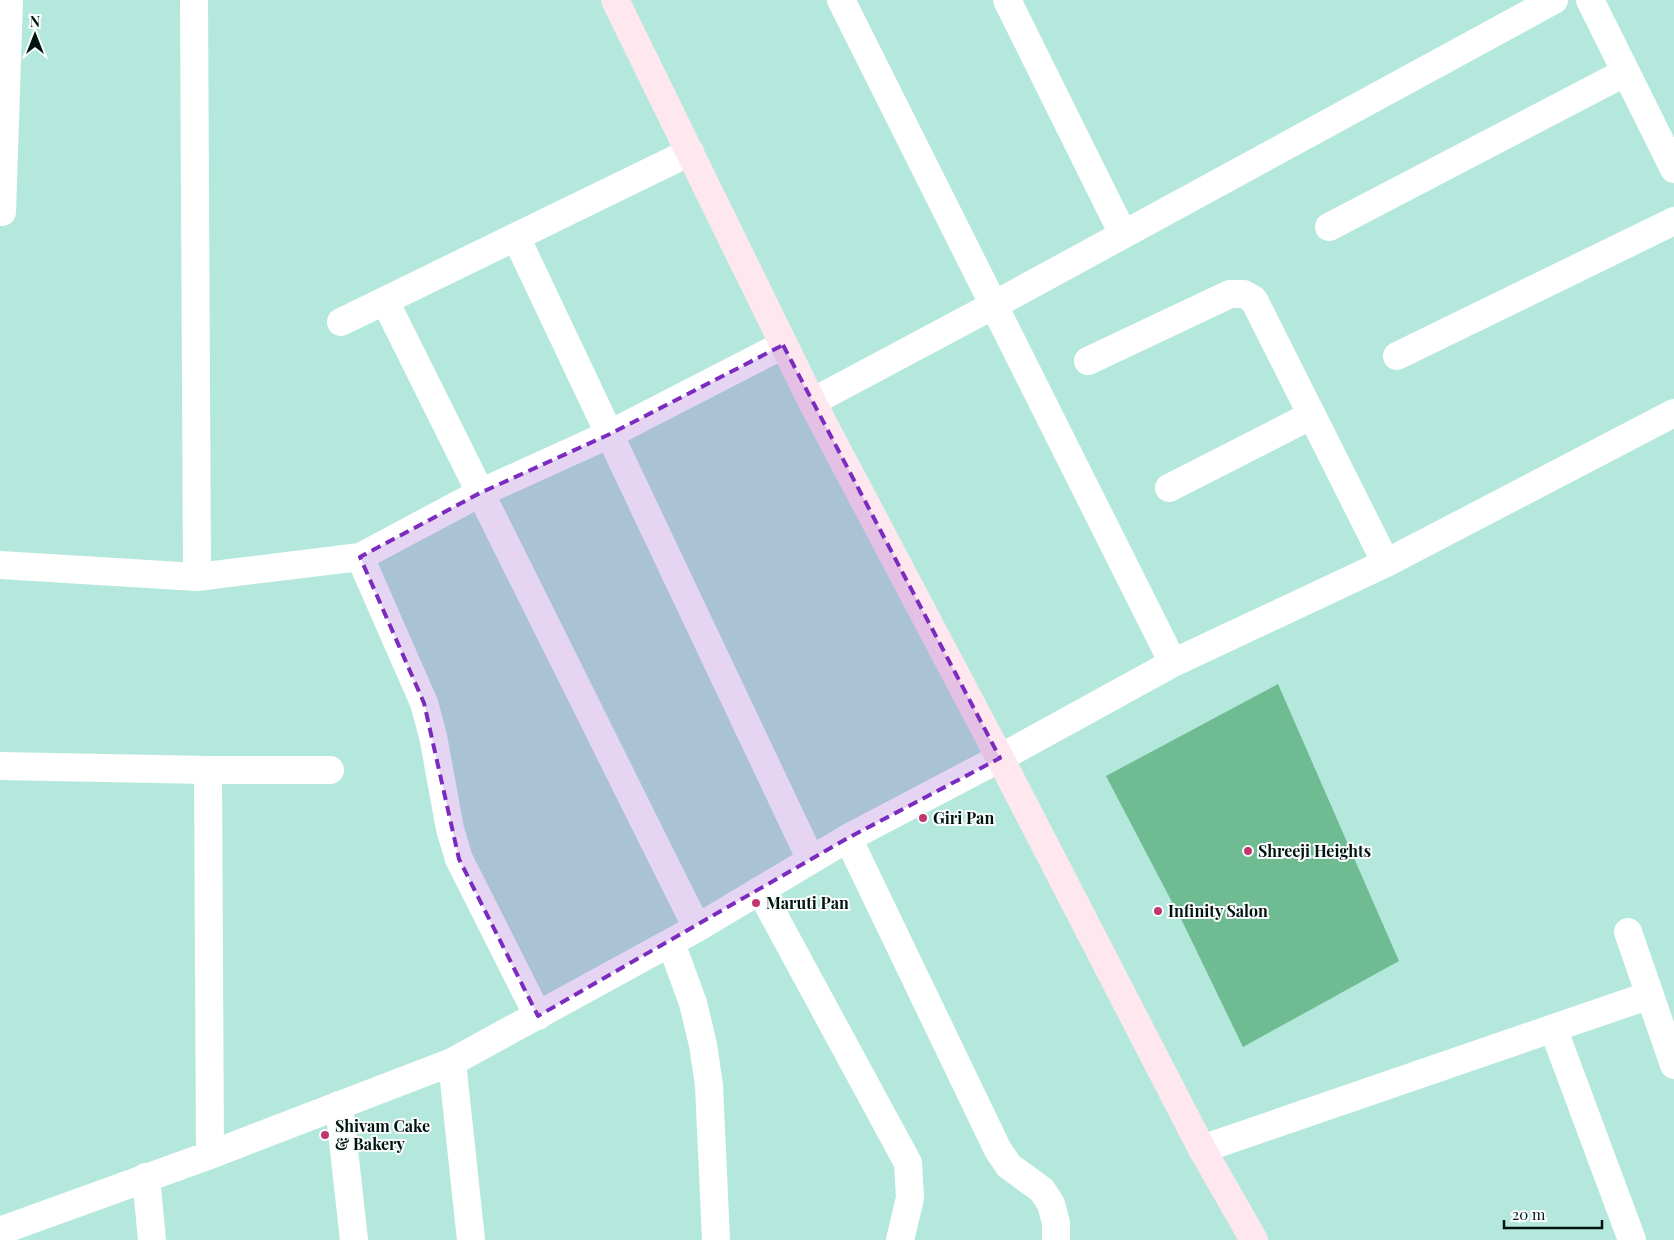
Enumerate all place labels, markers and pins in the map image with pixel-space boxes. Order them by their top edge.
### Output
place label: Giri Pan [933,807,994,828]
marker: Giri Pan [917,812,929,824]
place label: Shreeji Heights [1258,840,1371,861]
marker: Shreeji Heights [1242,845,1254,857]
place label: Maruti Pan [766,892,849,913]
marker: Maruti Pan [750,897,762,909]
place label: Infinity Salon [1168,900,1268,921]
marker: Infinity Salon [1152,905,1164,917]
place label: Shivam Cake & Bakery [335,1115,430,1154]
marker: Shivam Cake & Bakery [319,1129,331,1141]

